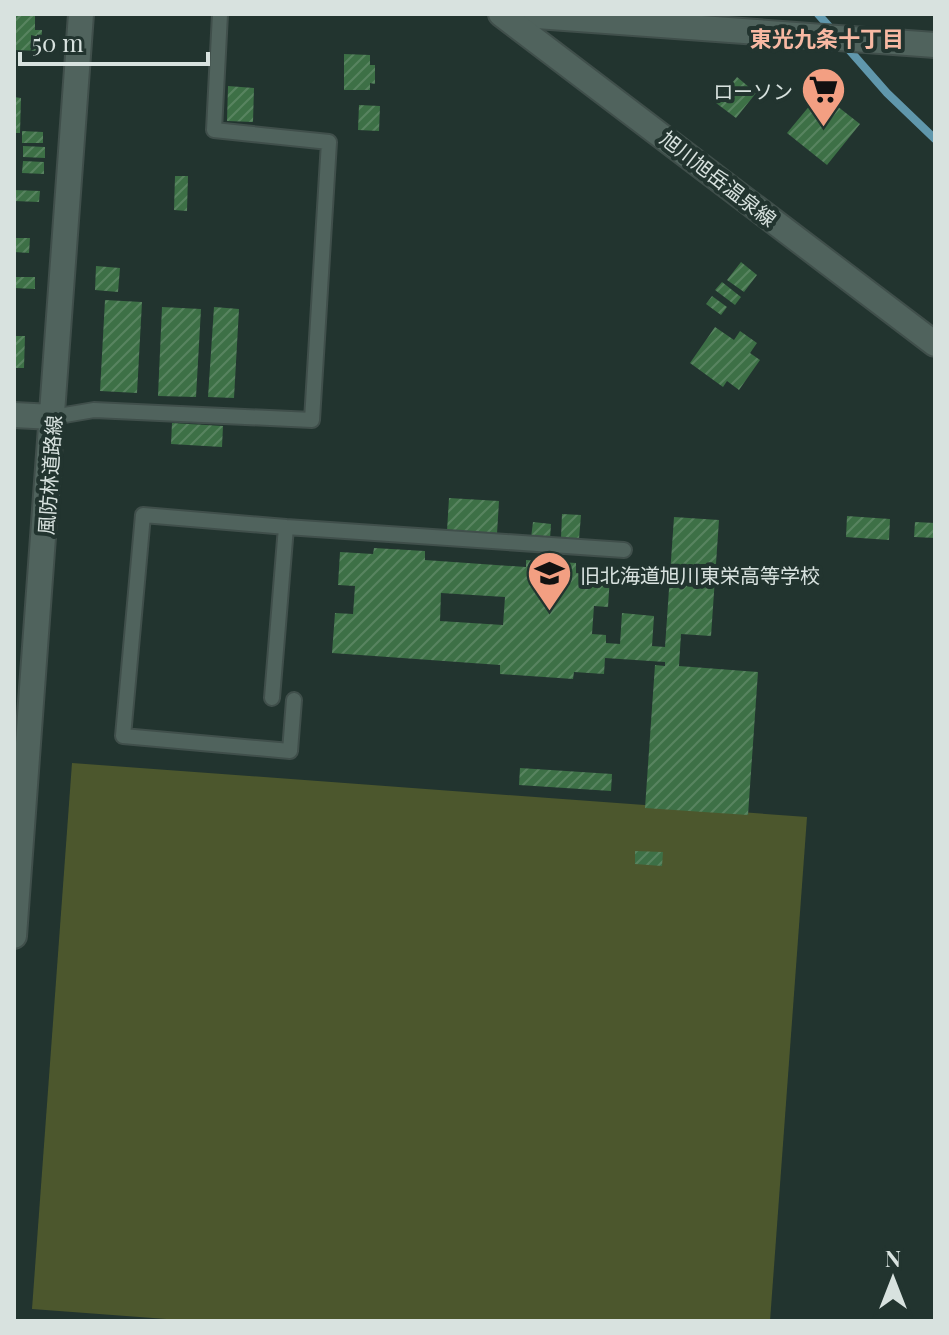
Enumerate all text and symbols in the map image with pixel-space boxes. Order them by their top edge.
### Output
scale bar [20,16,208,66]
district label: 東光九条十丁目 [750,23,904,53]
text: 50 m [32,26,84,58]
supermarket icon: ローソン [800,66,848,129]
place label: ローソン [713,77,793,104]
street label: 旭川旭岳温泉線 [656,124,782,232]
street label: 風防林道路線 [31,414,67,536]
school or university icon: 旧北海道旭川東栄高等学校 [525,550,573,613]
place label: 旧北海道旭川東栄高等学校 [580,561,820,588]
north arrow [853,1239,933,1319]
text: N [885,1243,901,1273]

